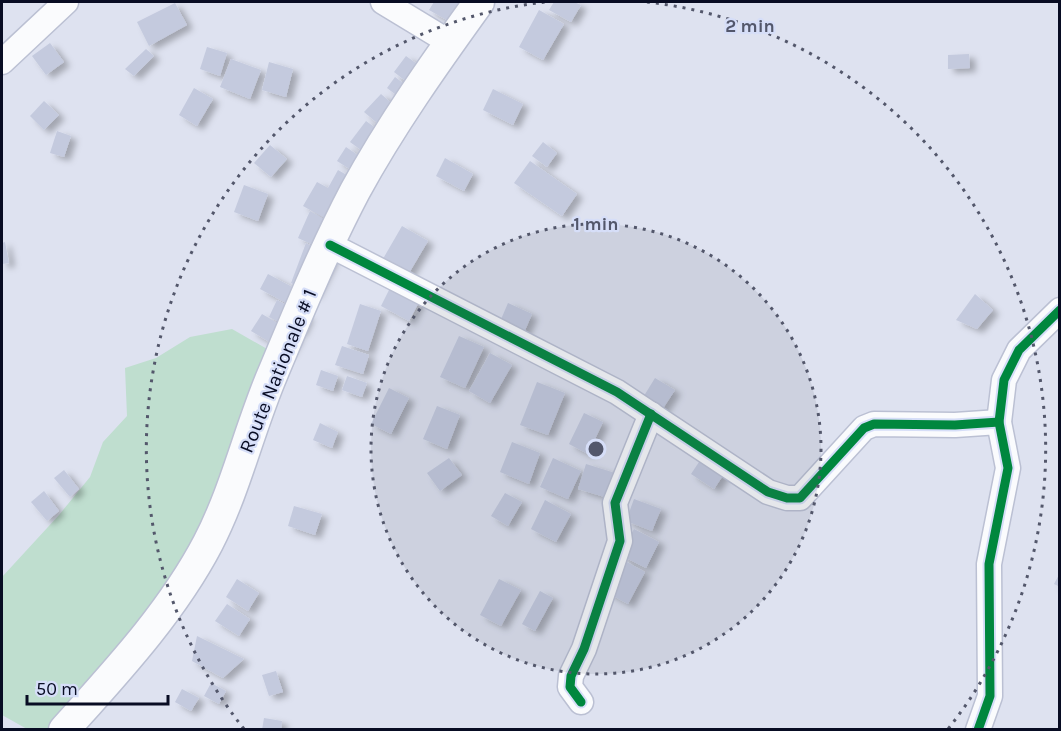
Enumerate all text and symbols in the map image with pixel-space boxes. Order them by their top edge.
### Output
text: 2 min [725,15,775,37]
text: 1 min [573,213,619,235]
street label: Route Nationale # 1 [235,286,321,456]
centre of rings [586,439,606,459]
scale bar [27,668,168,706]
text: 50 m [36,678,78,700]

